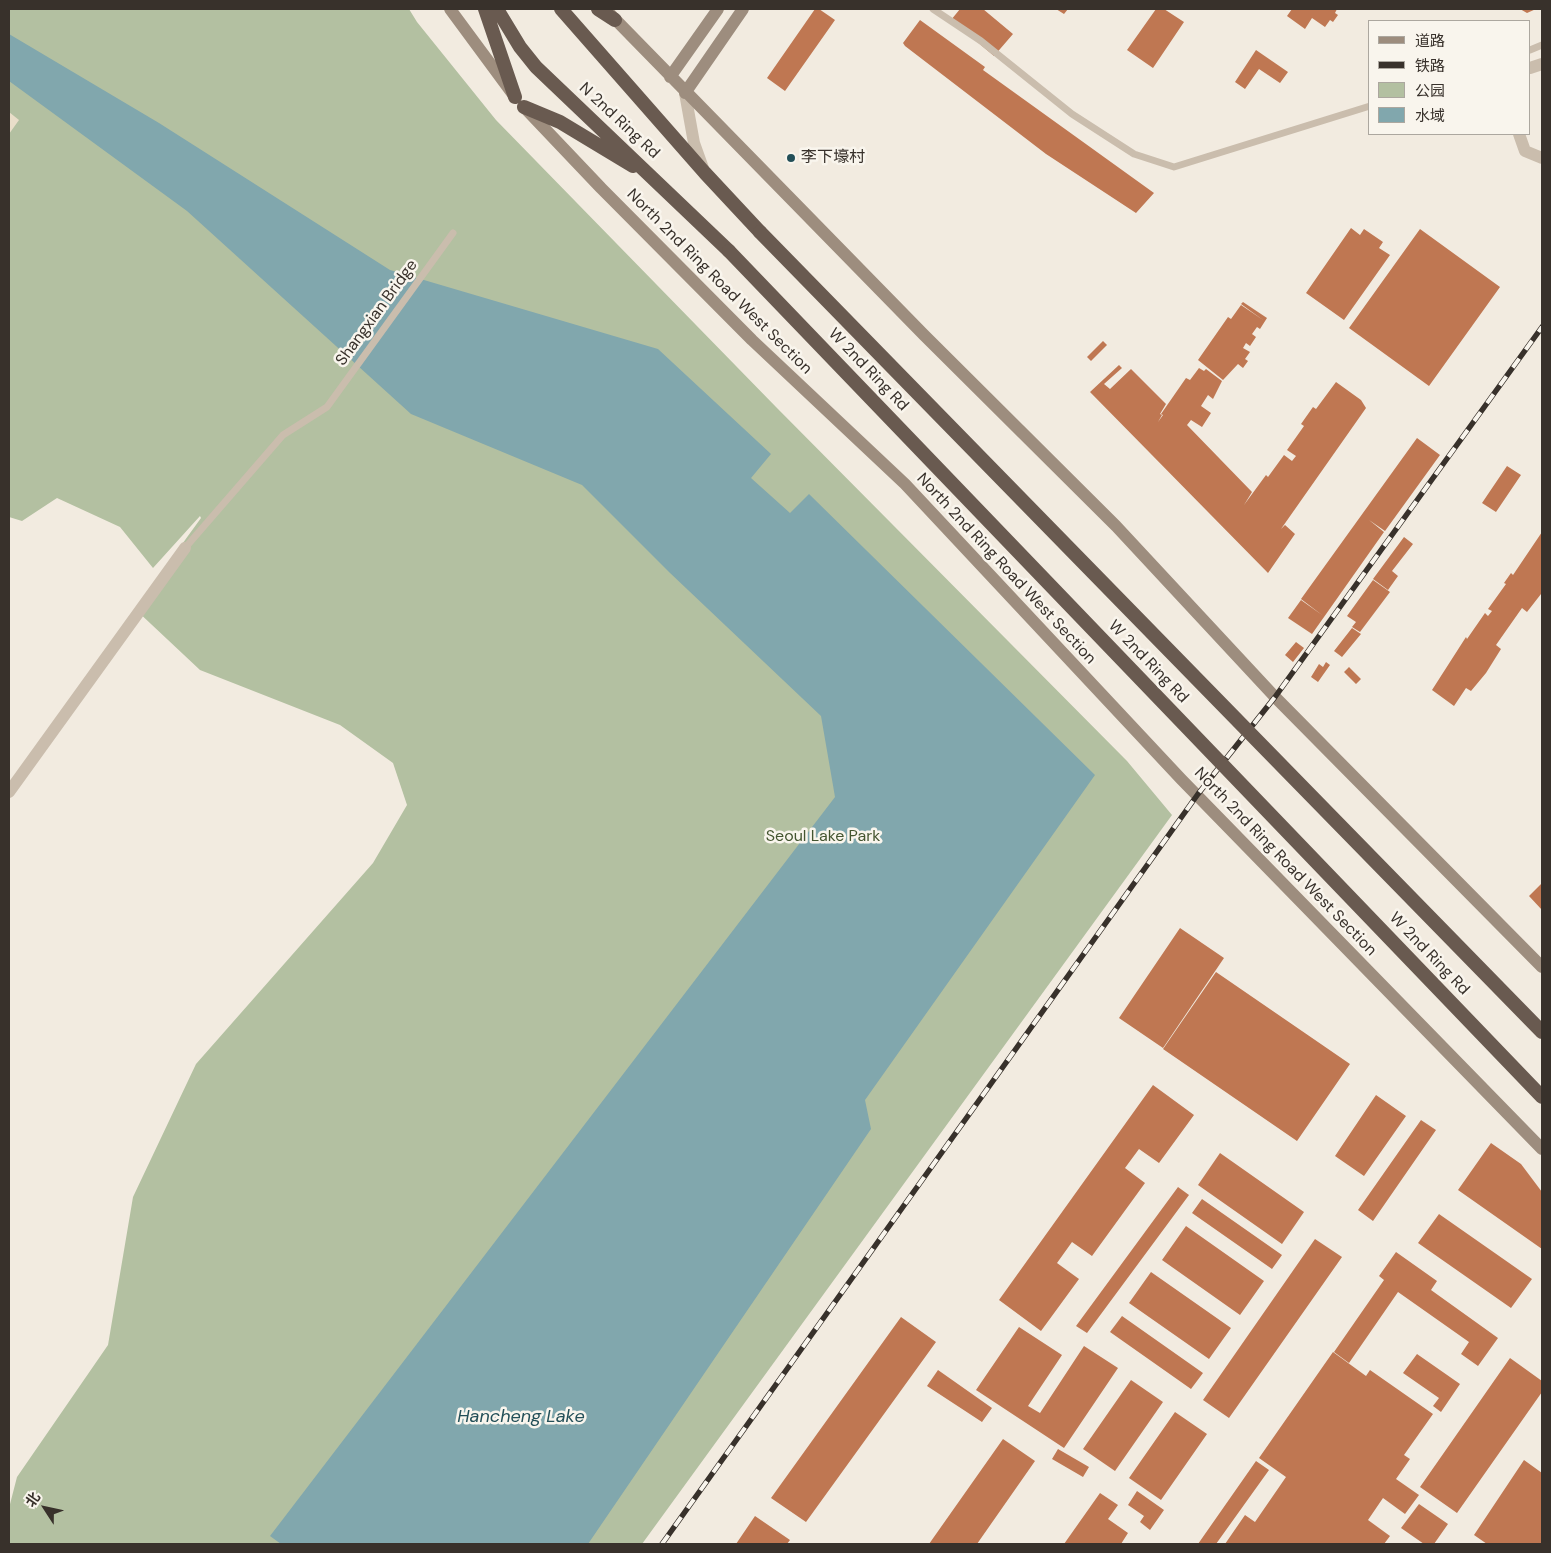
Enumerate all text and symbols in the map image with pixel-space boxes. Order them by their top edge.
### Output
legend [1368,20,1531,135]
text: 道路 [1415,31,1445,51]
text: 铁路 [1415,56,1445,76]
street label: N 2nd Ring Rd [575,79,663,163]
text: 公园 [1415,81,1445,101]
text: 水域 [1415,106,1445,126]
place label: 李下壕村 [801,148,865,168]
marker: 李下壕村 [785,152,797,164]
street label: North 2nd Ring Road West Section [622,185,816,379]
street label: Shangxian Bridge [332,256,422,370]
street label: W 2nd Ring Rd [824,325,912,415]
street label: North 2nd Ring Road West Section [912,470,1100,668]
street label: W 2nd Ring Rd [1104,617,1192,707]
street label: North 2nd Ring Road West Section [1190,764,1380,960]
park label: Seoul Lake Park [766,827,880,847]
street label: W 2nd Ring Rd [1385,909,1473,999]
water label: Hancheng Lake [457,1406,585,1428]
north arrow [20,1483,70,1533]
text: 北 [21,1489,44,1510]

